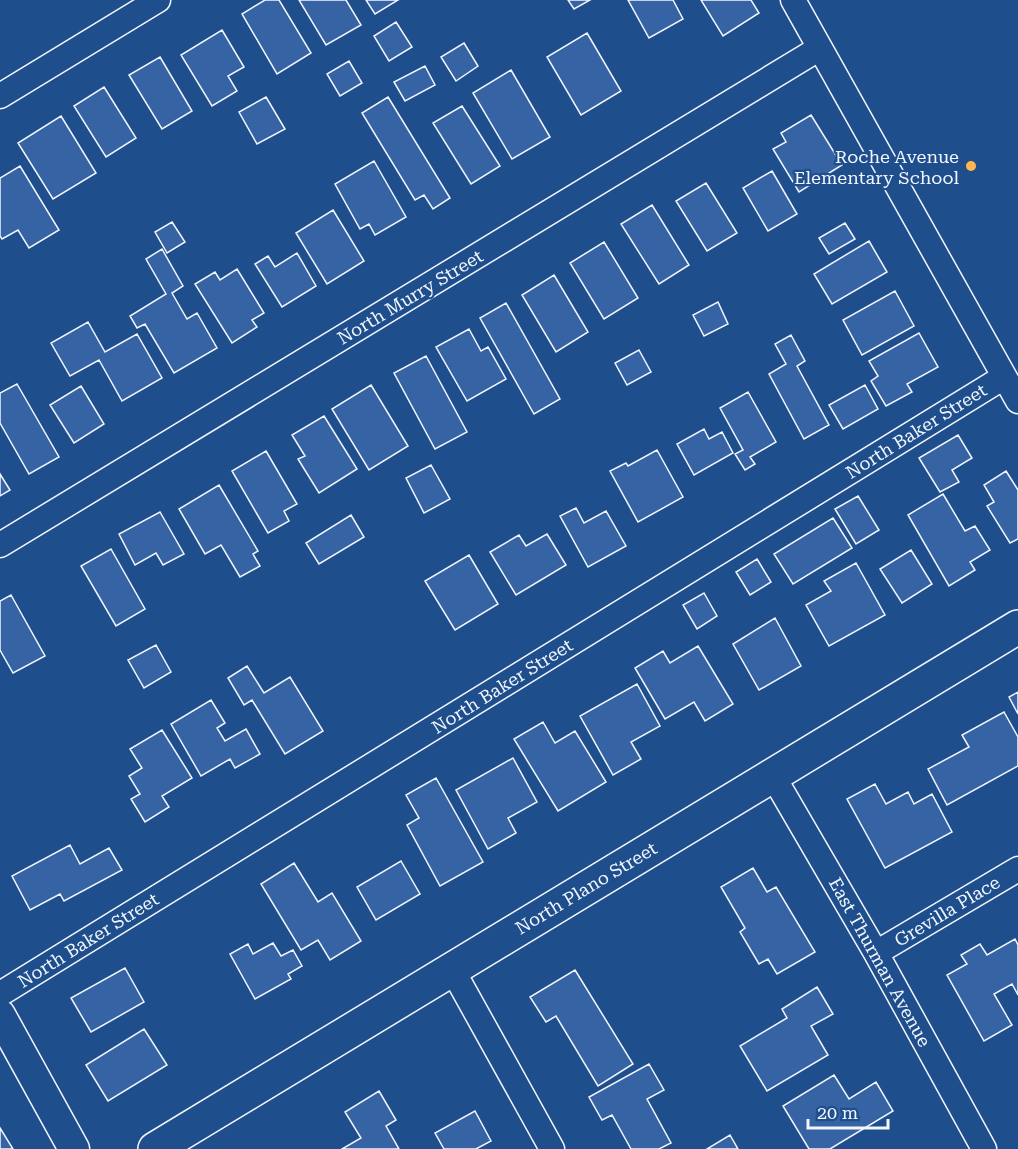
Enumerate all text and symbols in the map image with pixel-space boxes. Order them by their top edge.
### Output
place label: Roche Avenue Elementary School [794,146,959,188]
marker: Roche Avenue Elementary School [964,159,978,173]
street label: North Murry Street [333,245,487,349]
street label: North Baker Street [842,379,990,483]
street label: North Baker Street [428,634,576,738]
street label: North Plano Street [511,837,661,939]
street label: Grevilla Place [891,871,1004,951]
street label: East Thurman Avenue [825,874,935,1050]
street label: North Baker Street [14,888,162,992]
scale bar [808,1092,888,1130]
text: 20 m [817,1102,858,1123]

